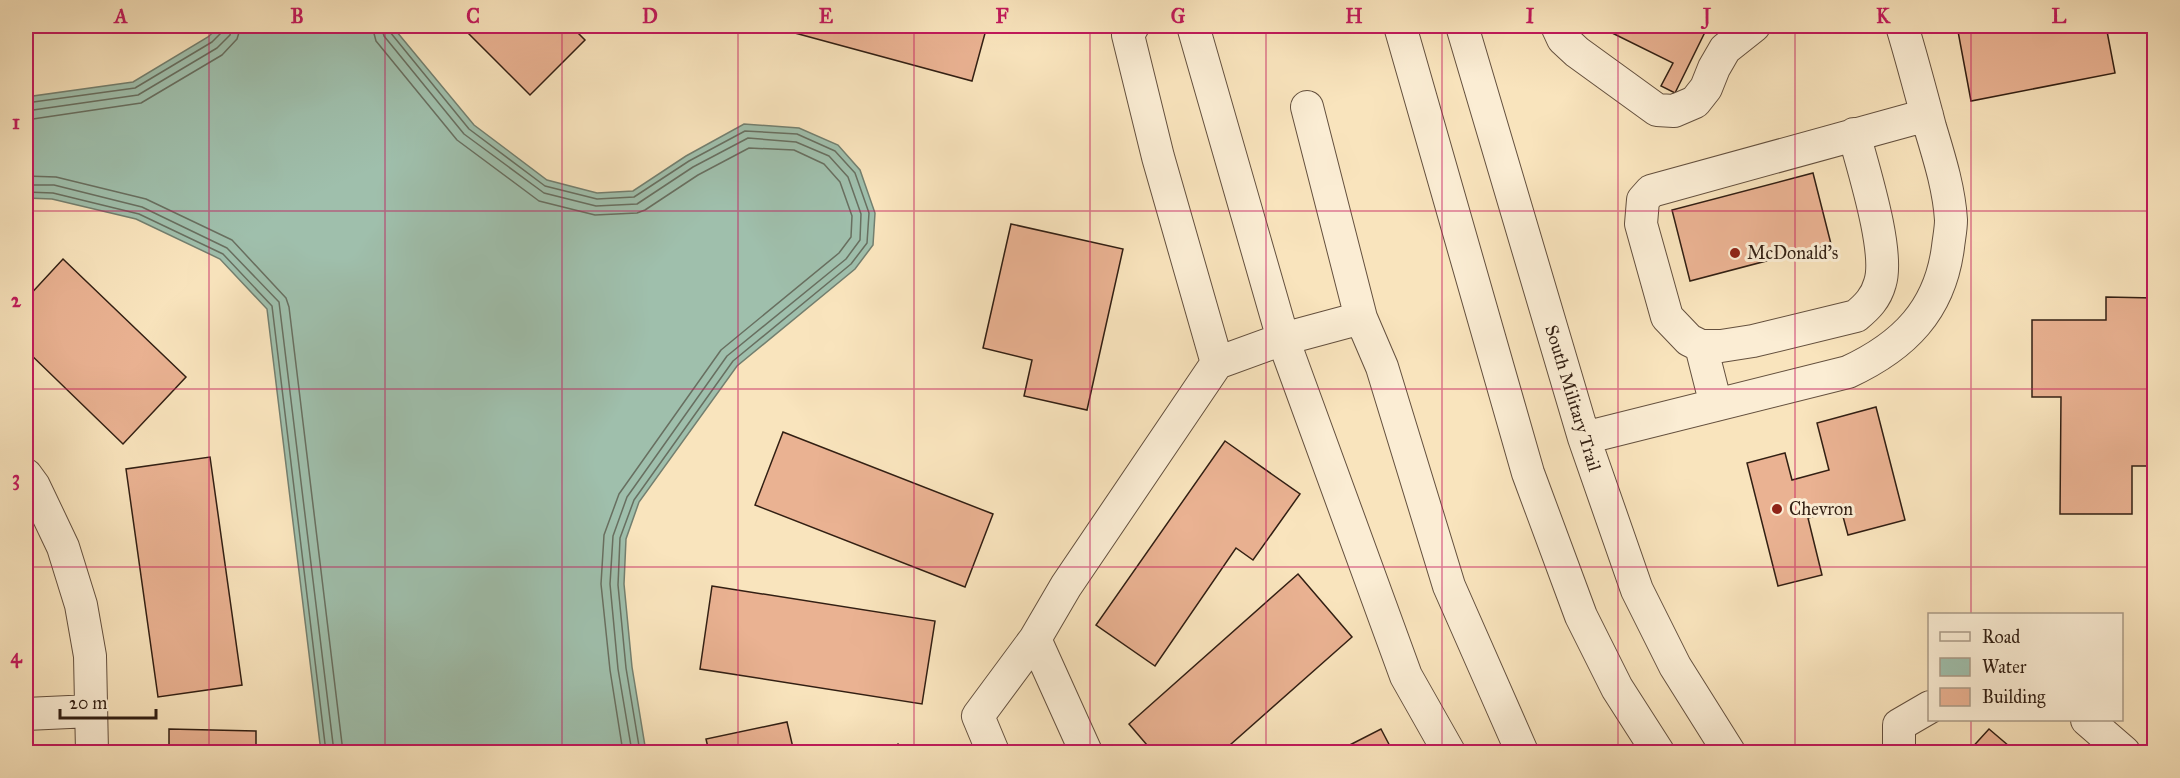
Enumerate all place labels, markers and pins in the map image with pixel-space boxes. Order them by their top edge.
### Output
place label: McDonald's [1747,242,1838,264]
marker: McDonald's [1728,246,1742,260]
place label: Chevron [1789,498,1853,520]
marker: Chevron [1770,502,1784,516]

